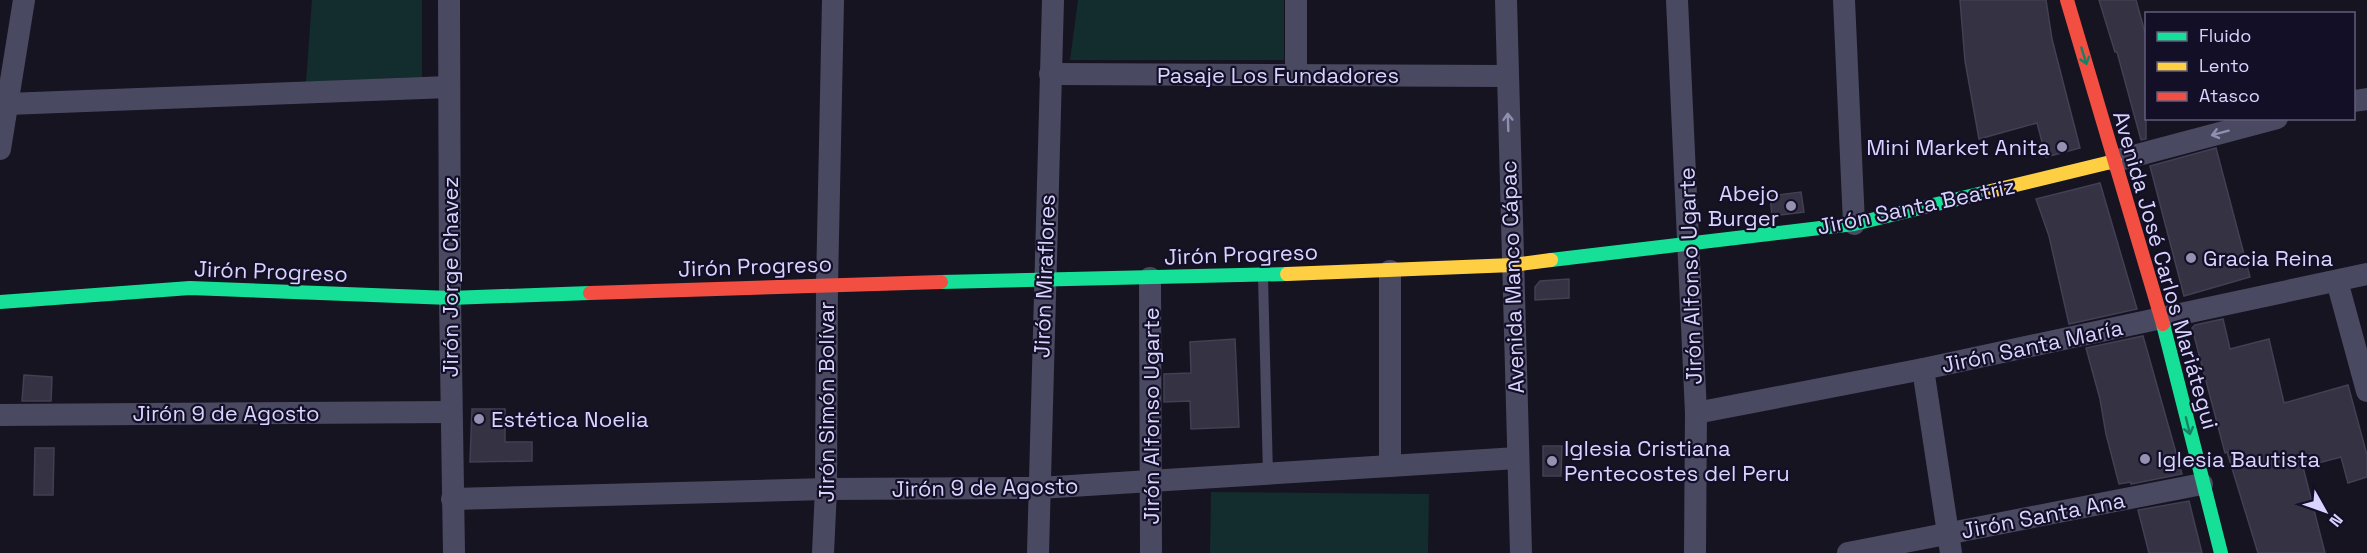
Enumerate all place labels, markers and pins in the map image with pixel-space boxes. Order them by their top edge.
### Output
place label: Mini Market Anita [1866,133,2050,161]
marker: Mini Market Anita [2055,140,2069,154]
place label: Abejo Burger [1708,179,1779,232]
marker: Abejo Burger [1784,199,1798,213]
place label: Gracia Reina [2203,244,2333,272]
marker: Gracia Reina [2184,251,2198,265]
place label: Estética Noelia [491,405,649,433]
marker: Estética Noelia [472,412,486,426]
place label: Iglesia Cristiana Pentecostes del Peru [1564,434,1790,487]
place label: Iglesia Bautista [2157,445,2320,473]
marker: Iglesia Bautista [2138,452,2152,466]
marker: Iglesia Cristiana Pentecostes del Peru [1545,454,1559,468]

